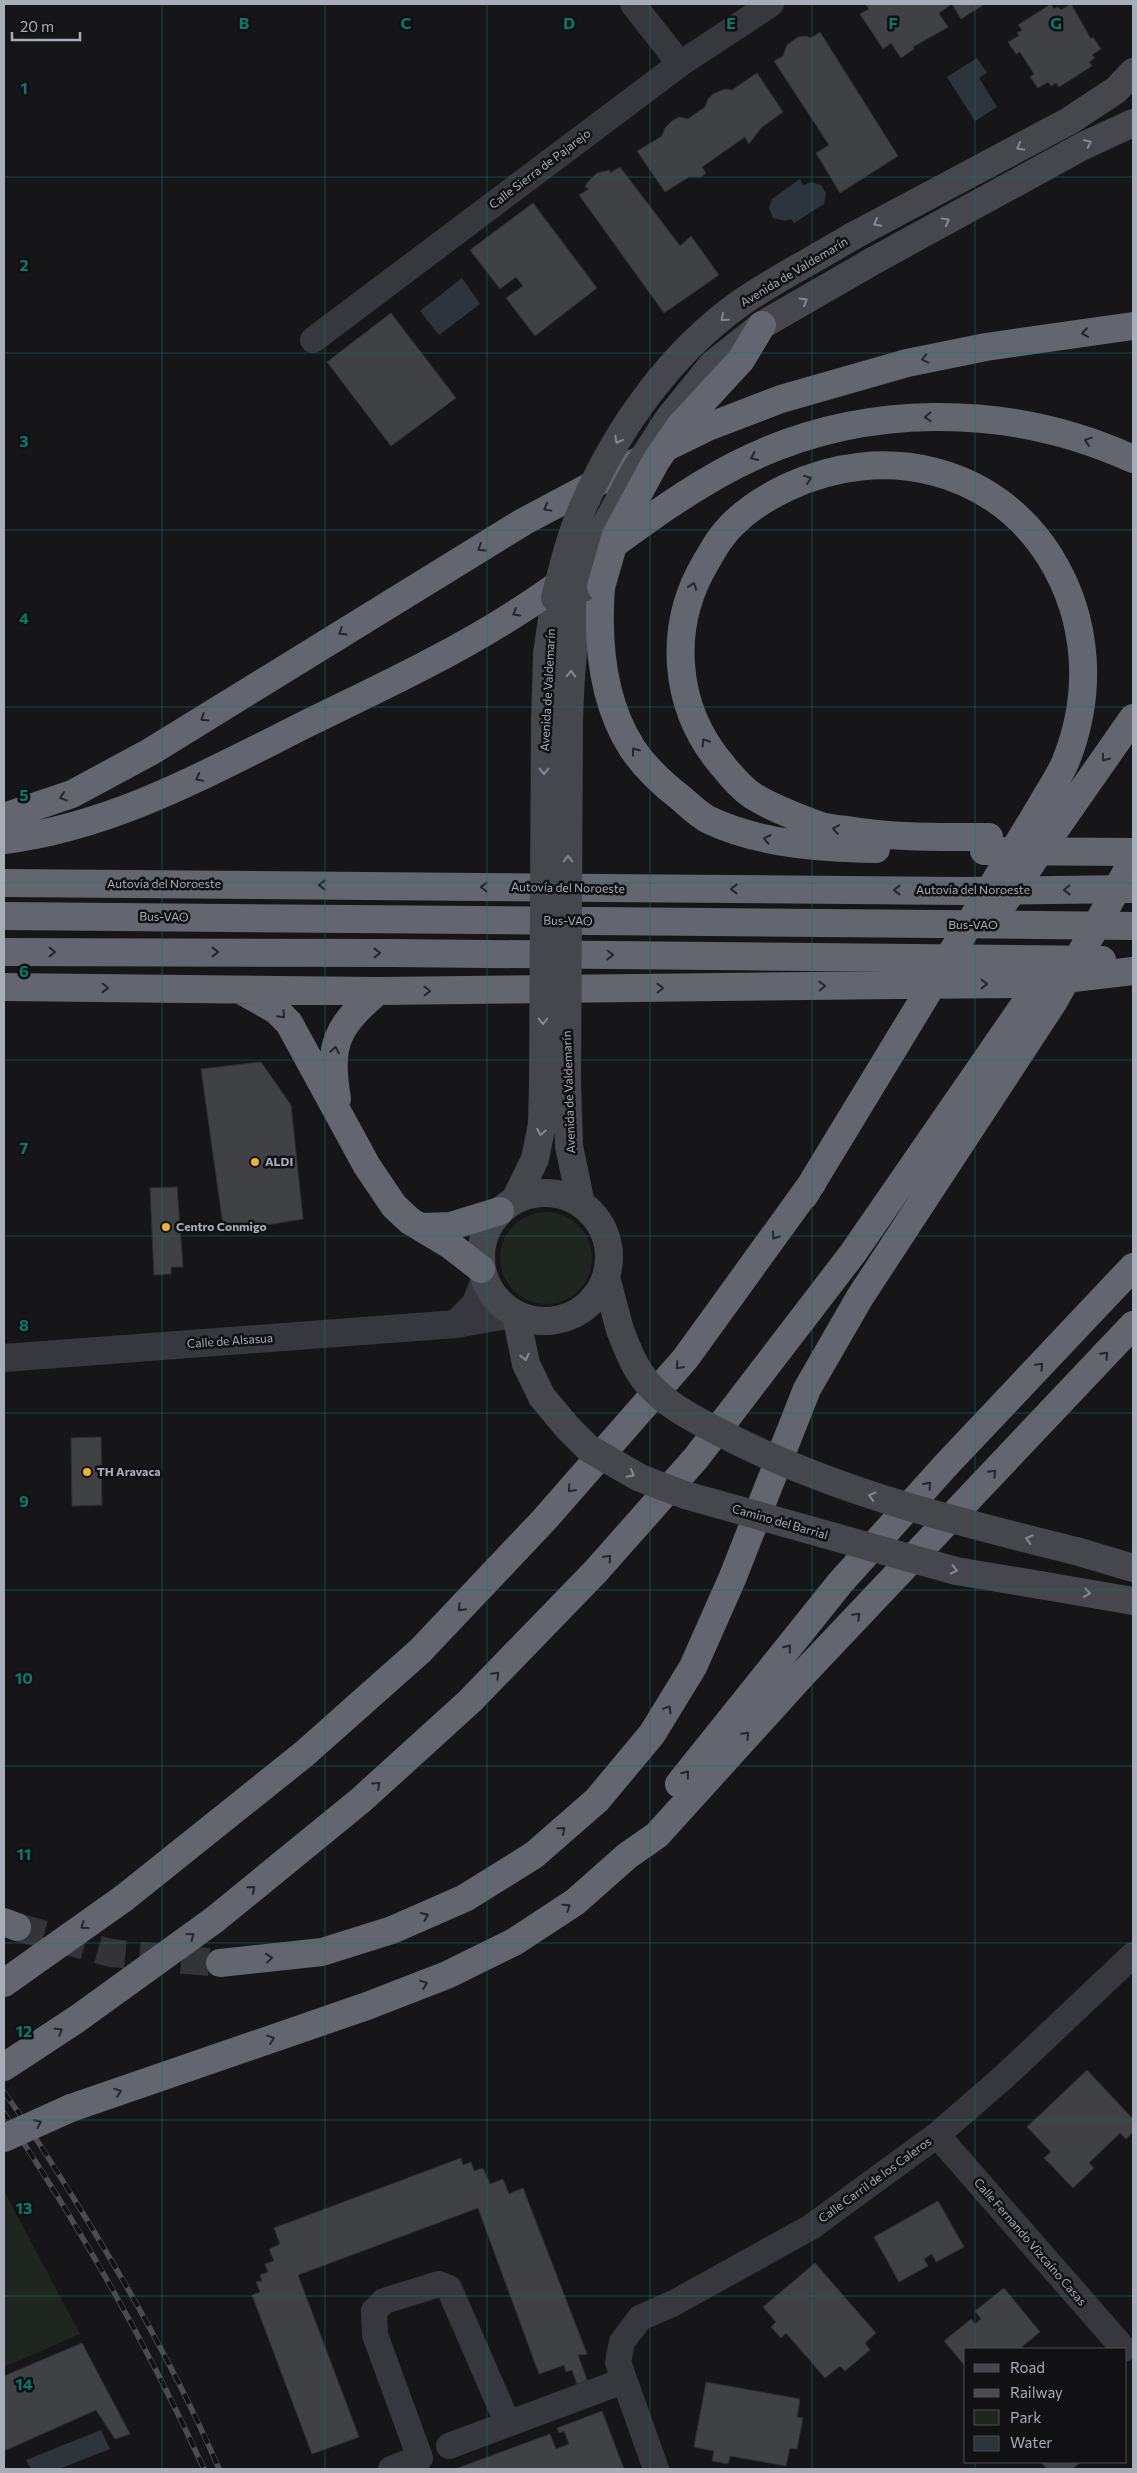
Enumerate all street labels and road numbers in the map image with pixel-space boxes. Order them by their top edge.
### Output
street label: Calle Sierra de Pajarejo [486,125,593,211]
street label: Avenida de Valdemarín [737,234,850,309]
street label: Avenida de Valdemarín [537,628,557,752]
street label: Autovía del Noroeste [107,876,221,890]
street label: Autovía del Noroeste [511,879,625,895]
street label: Autovía del Noroeste [916,882,1030,896]
street label: Bus-VAO [139,909,189,923]
street label: Bus-VAO [543,913,593,927]
street label: Bus-VAO [948,917,998,931]
street label: Avenida de Valdemarín [559,1030,577,1154]
street label: Calle de Alsasua [186,1330,273,1350]
street label: Camino del Barrial [731,1501,830,1541]
street label: Calle Carril de los Caleros [815,2134,934,2225]
street label: Calle Fernando Vizcaíno Casas [972,2175,1090,2308]

